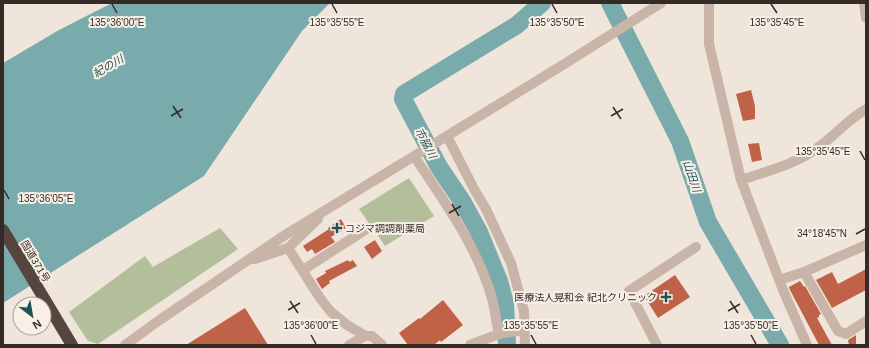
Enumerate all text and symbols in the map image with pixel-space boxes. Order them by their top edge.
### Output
text: 135°36'00"E [89,17,145,28]
text: 135°35'55"E [309,17,365,28]
text: 135°35'50"E [529,17,585,28]
text: 135°35'45"E [749,17,805,28]
water label: 紀の川 [91,52,126,79]
water label: 市脇川 [413,126,440,161]
text: 135°35'45"E [795,146,851,157]
water label: 山田川 [681,158,703,194]
text: 135°36'05"E [18,193,74,204]
marker: コジマ調調剤薬局 [332,223,342,233]
place label: コジマ調調剤薬局 [345,223,425,234]
text: 34°18'45"N [797,228,847,239]
street label: 国道371号 [19,238,52,284]
marker: 医療法人晃和会 紀北クリニック [660,291,672,303]
place label: 医療法人晃和会 紀北クリニック [514,292,657,303]
north arrow [12,296,52,336]
text: N [31,317,44,332]
text: 135°36'00"E [283,320,339,331]
text: 135°35'55"E [503,320,559,331]
text: 135°35'50"E [723,320,779,331]

